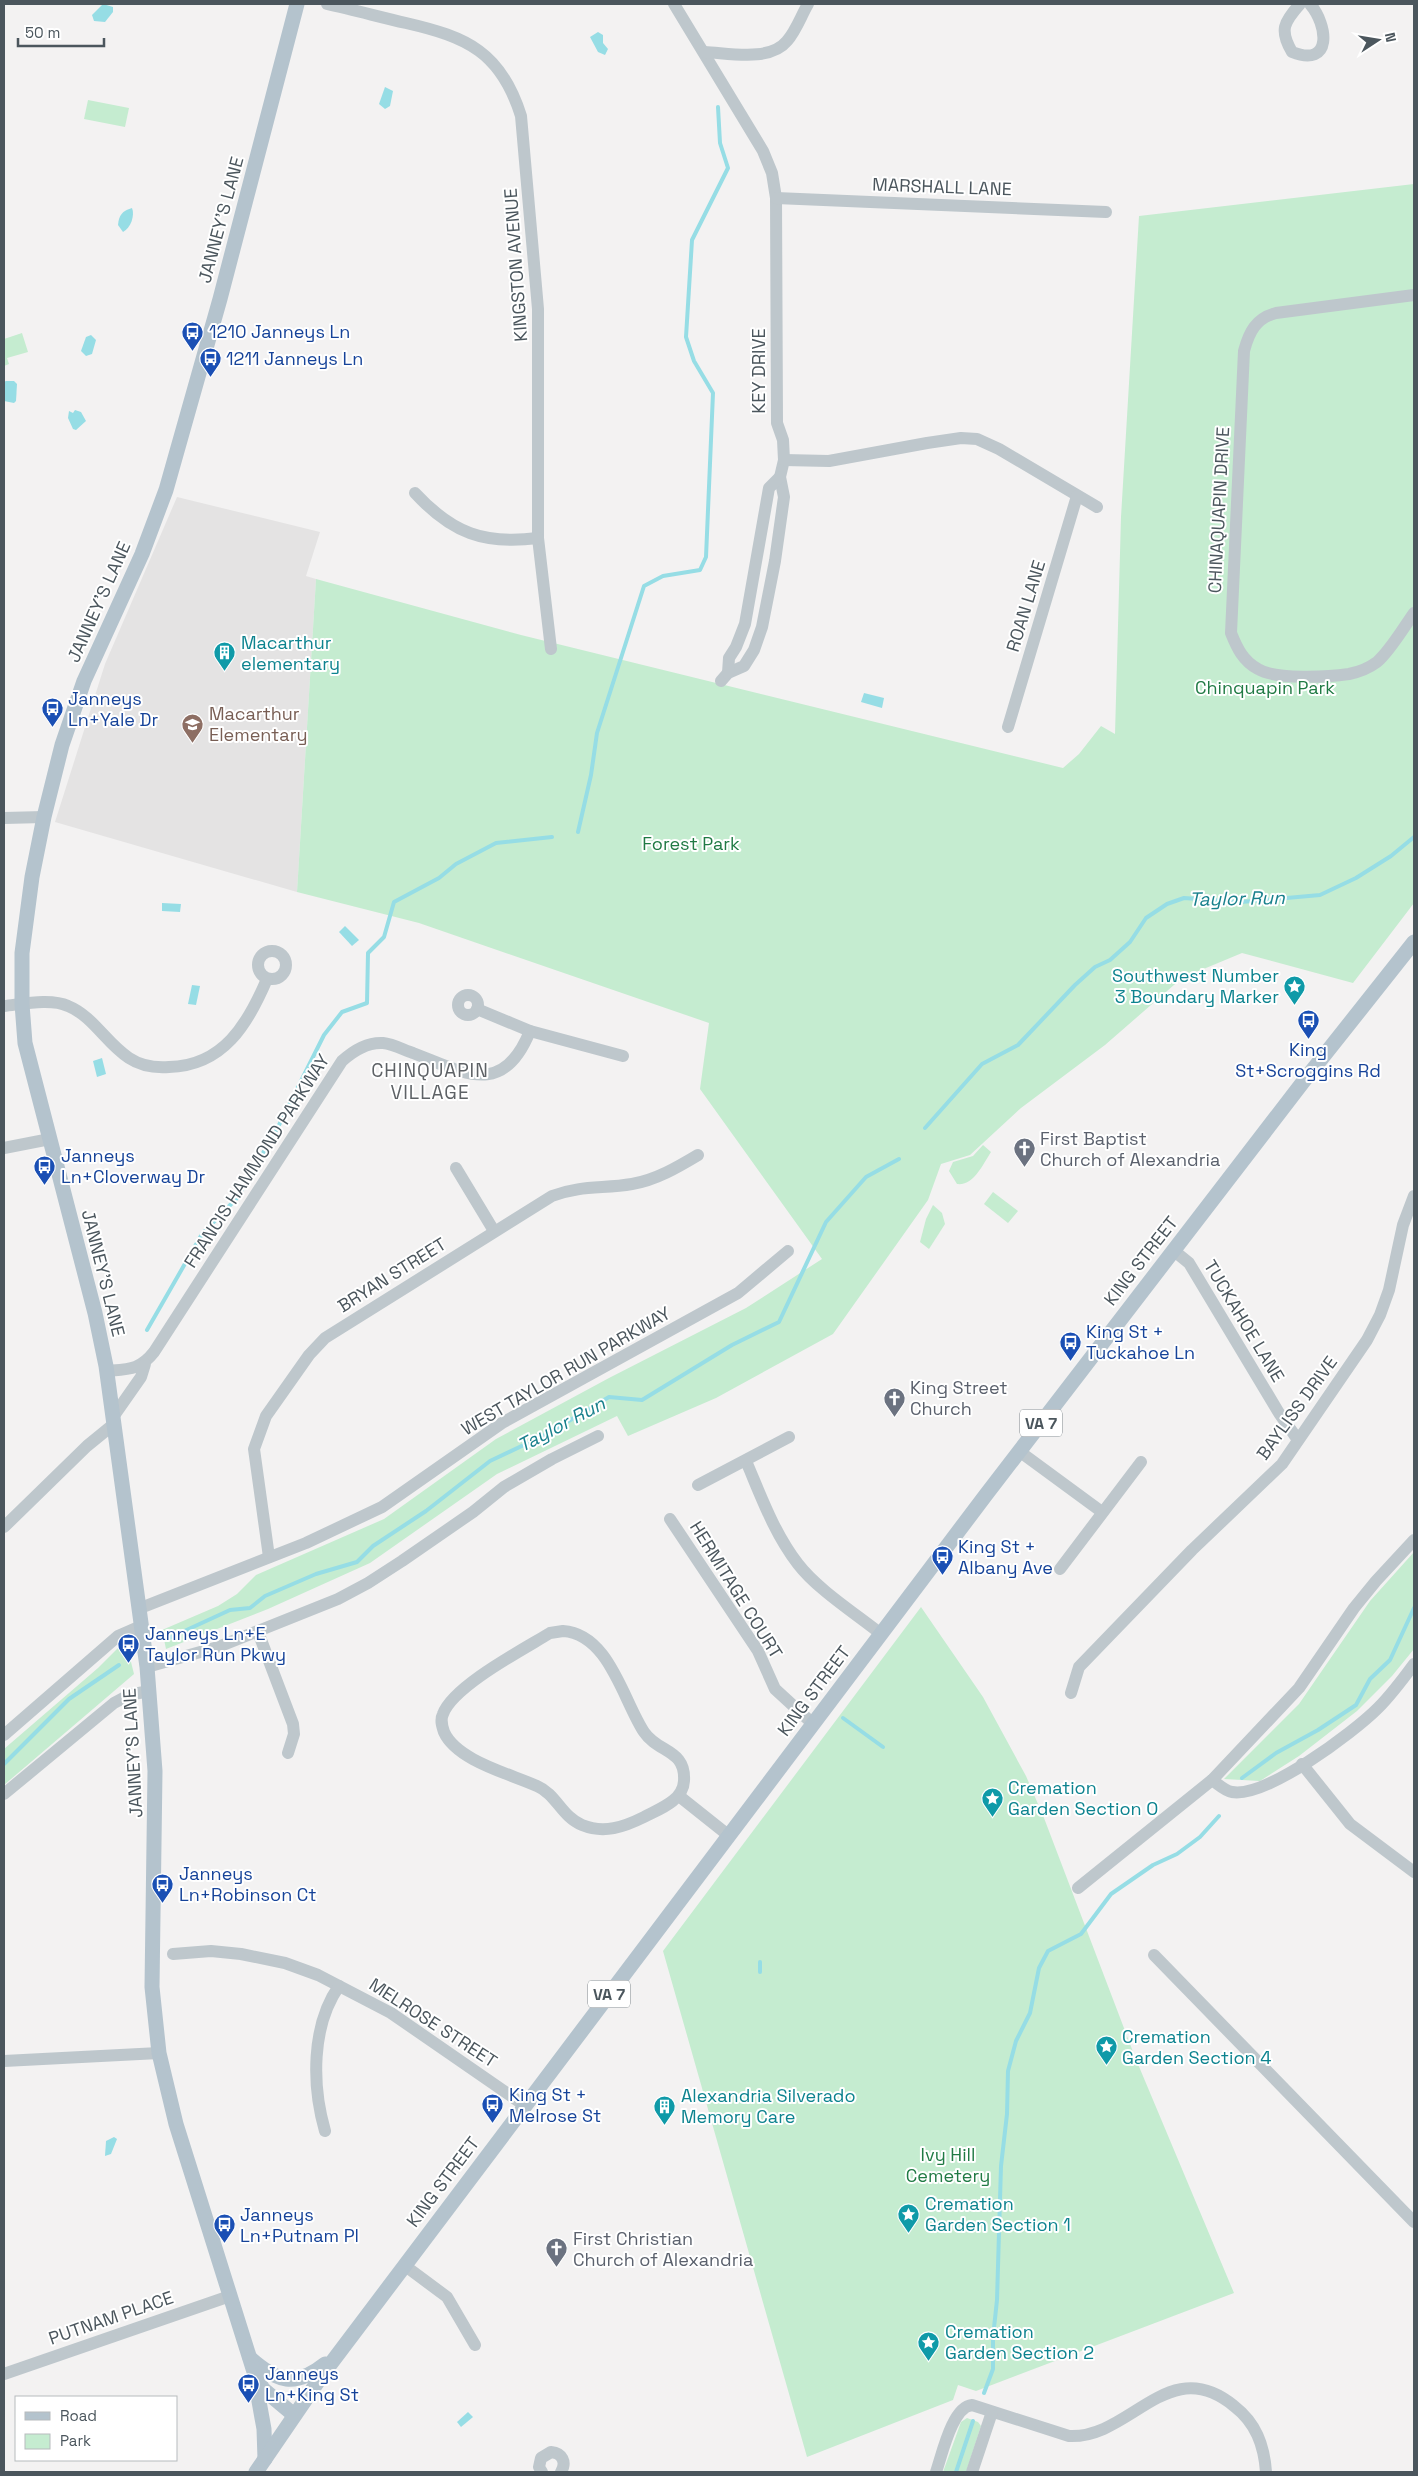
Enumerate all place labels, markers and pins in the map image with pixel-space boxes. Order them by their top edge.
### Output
bus stop icon: 1210 Janneys Ln [181,320,205,351]
place label: 1210 Janneys Ln [209,320,350,343]
bus stop icon: 1211 Janneys Ln [198,347,222,378]
place label: 1211 Janneys Ln [226,347,363,370]
place label: Macarthur elementary [241,631,340,675]
building icon: Macarthur elementary [213,641,237,672]
place label: Janneys Ln+Yale Dr [68,687,159,731]
bus stop icon: Janneys Ln+Yale Dr [40,697,64,728]
place label: Macarthur Elementary [209,702,308,746]
school or university icon: Macarthur Elementary [181,712,205,743]
place label: Southwest Number 3 Boundary Marker [1112,964,1279,1008]
place icon: Southwest Number 3 Boundary Marker [1283,974,1307,1005]
bus stop icon: King St+Scroggins Rd [1296,1008,1320,1039]
place label: King St+Scroggins Rd [1235,1038,1381,1082]
place label: First Baptist Church of Alexandria [1040,1127,1220,1171]
church icon: First Baptist Church of Alexandria [1012,1137,1036,1168]
place label: Janneys Ln+Cloverway Dr [61,1144,205,1188]
bus stop icon: Janneys Ln+Cloverway Dr [33,1154,57,1185]
place label: King St + Tuckahoe Ln [1086,1320,1195,1364]
bus stop icon: King St + Tuckahoe Ln [1058,1330,1082,1361]
place label: King Street Church [910,1376,1008,1420]
church icon: King Street Church [882,1386,906,1417]
place label: King St + Albany Ave [958,1535,1053,1579]
bus stop icon: King St + Albany Ave [930,1545,954,1576]
place label: Janneys Ln+E Taylor Run Pkwy [145,1622,286,1666]
bus stop icon: Janneys Ln+E Taylor Run Pkwy [117,1632,141,1663]
place label: Cremation Garden Section O [1008,1776,1158,1820]
place icon: Cremation Garden Section O [980,1786,1004,1817]
place label: Janneys Ln+Robinson Ct [179,1862,317,1906]
bus stop icon: Janneys Ln+Robinson Ct [151,1872,175,1903]
place label: Cremation Garden Section 4 [1122,2025,1271,2069]
place icon: Cremation Garden Section 4 [1094,2035,1118,2066]
place label: King St + Melrose St [509,2083,601,2127]
place label: Alexandria Silverado Memory Care [681,2084,856,2128]
bus stop icon: King St + Melrose St [481,2093,505,2124]
building icon: Alexandria Silverado Memory Care [653,2094,677,2125]
place label: Cremation Garden Section 1 [925,2192,1071,2236]
place icon: Cremation Garden Section 1 [897,2202,921,2233]
place label: Janneys Ln+Putnam Pl [240,2203,359,2247]
bus stop icon: Janneys Ln+Putnam Pl [212,2213,236,2244]
place label: First Christian Church of Alexandria [573,2227,753,2271]
church icon: First Christian Church of Alexandria [545,2237,569,2268]
place label: Cremation Garden Section 2 [945,2320,1094,2364]
place icon: Cremation Garden Section 2 [917,2330,941,2361]
place label: Janneys Ln+King St [265,2362,359,2406]
bus stop icon: Janneys Ln+King St [237,2372,261,2403]

